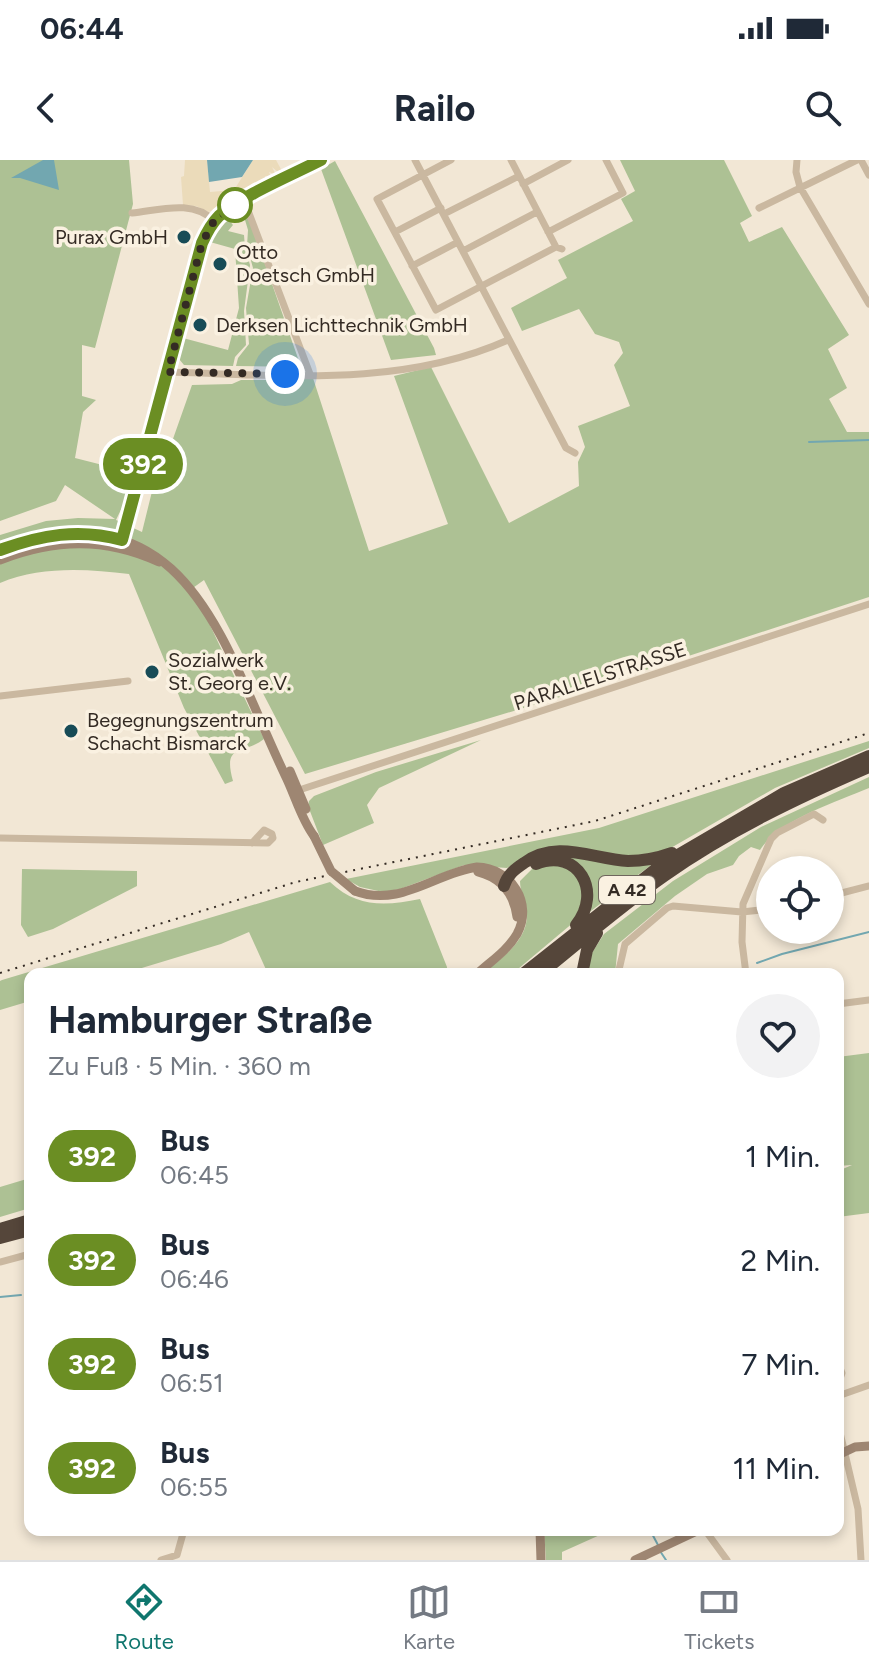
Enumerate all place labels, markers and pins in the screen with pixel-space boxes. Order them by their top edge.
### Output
unlabelled marker [218,188,252,222]
place label: Purax GmbH [55,225,168,249]
marker: Purax GmbH [175,228,193,246]
place label: Otto Doetsch GmbH [236,240,375,287]
marker: Otto Doetsch GmbH [211,255,229,273]
place label: Derksen Lichttechnik GmbH [216,313,468,337]
marker: Derksen Lichttechnik GmbH [191,316,209,334]
place label: Sozialwerk St. Georg e.V. [168,648,291,695]
marker: Sozialwerk St. Georg e.V. [143,663,161,681]
place label: Begegnungszentrum Schacht Bismarck [87,708,273,755]
marker: Begegnungszentrum Schacht Bismarck [62,722,80,740]

